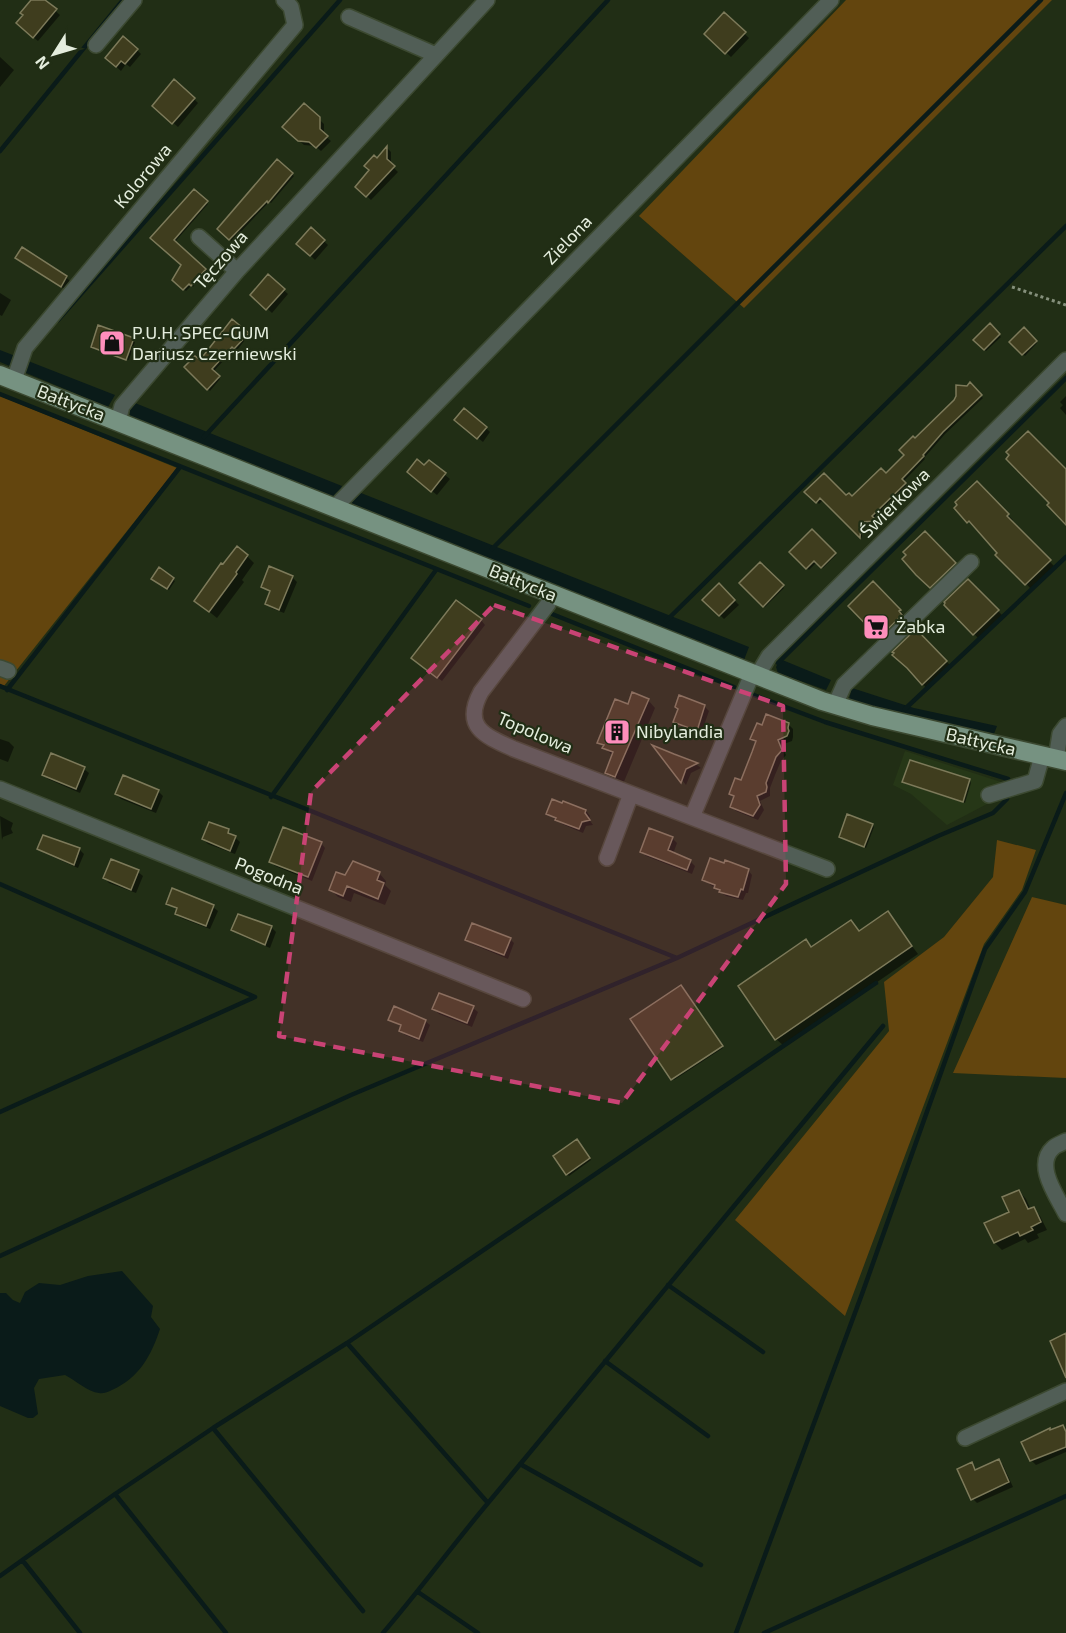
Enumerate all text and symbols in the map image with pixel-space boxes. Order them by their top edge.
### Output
north arrow [24,24,84,84]
text: N [31,53,53,74]
street label: Kolorowa [109,138,176,212]
street label: Zielona [538,210,596,269]
street label: Tęczowa [189,225,252,293]
place label: P.U.H. SPEC-GUM Dariusz Czerniewski [132,321,297,364]
shop icon: P.U.H. SPEC-GUM Dariusz Czerniewski [97,328,127,358]
street label: Bałtycka [34,379,108,425]
street label: Świerkowa [855,463,934,542]
street label: Bałtycka [486,559,560,606]
supermarket icon: Żabka [861,612,891,642]
place label: Żabka [896,615,945,637]
street label: Topolowa [494,706,576,758]
building icon: Nibylandia [602,717,632,747]
place label: Nibylandia [636,720,723,742]
street label: Bałtycka [944,722,1018,760]
street label: Pogodna [232,851,307,899]

